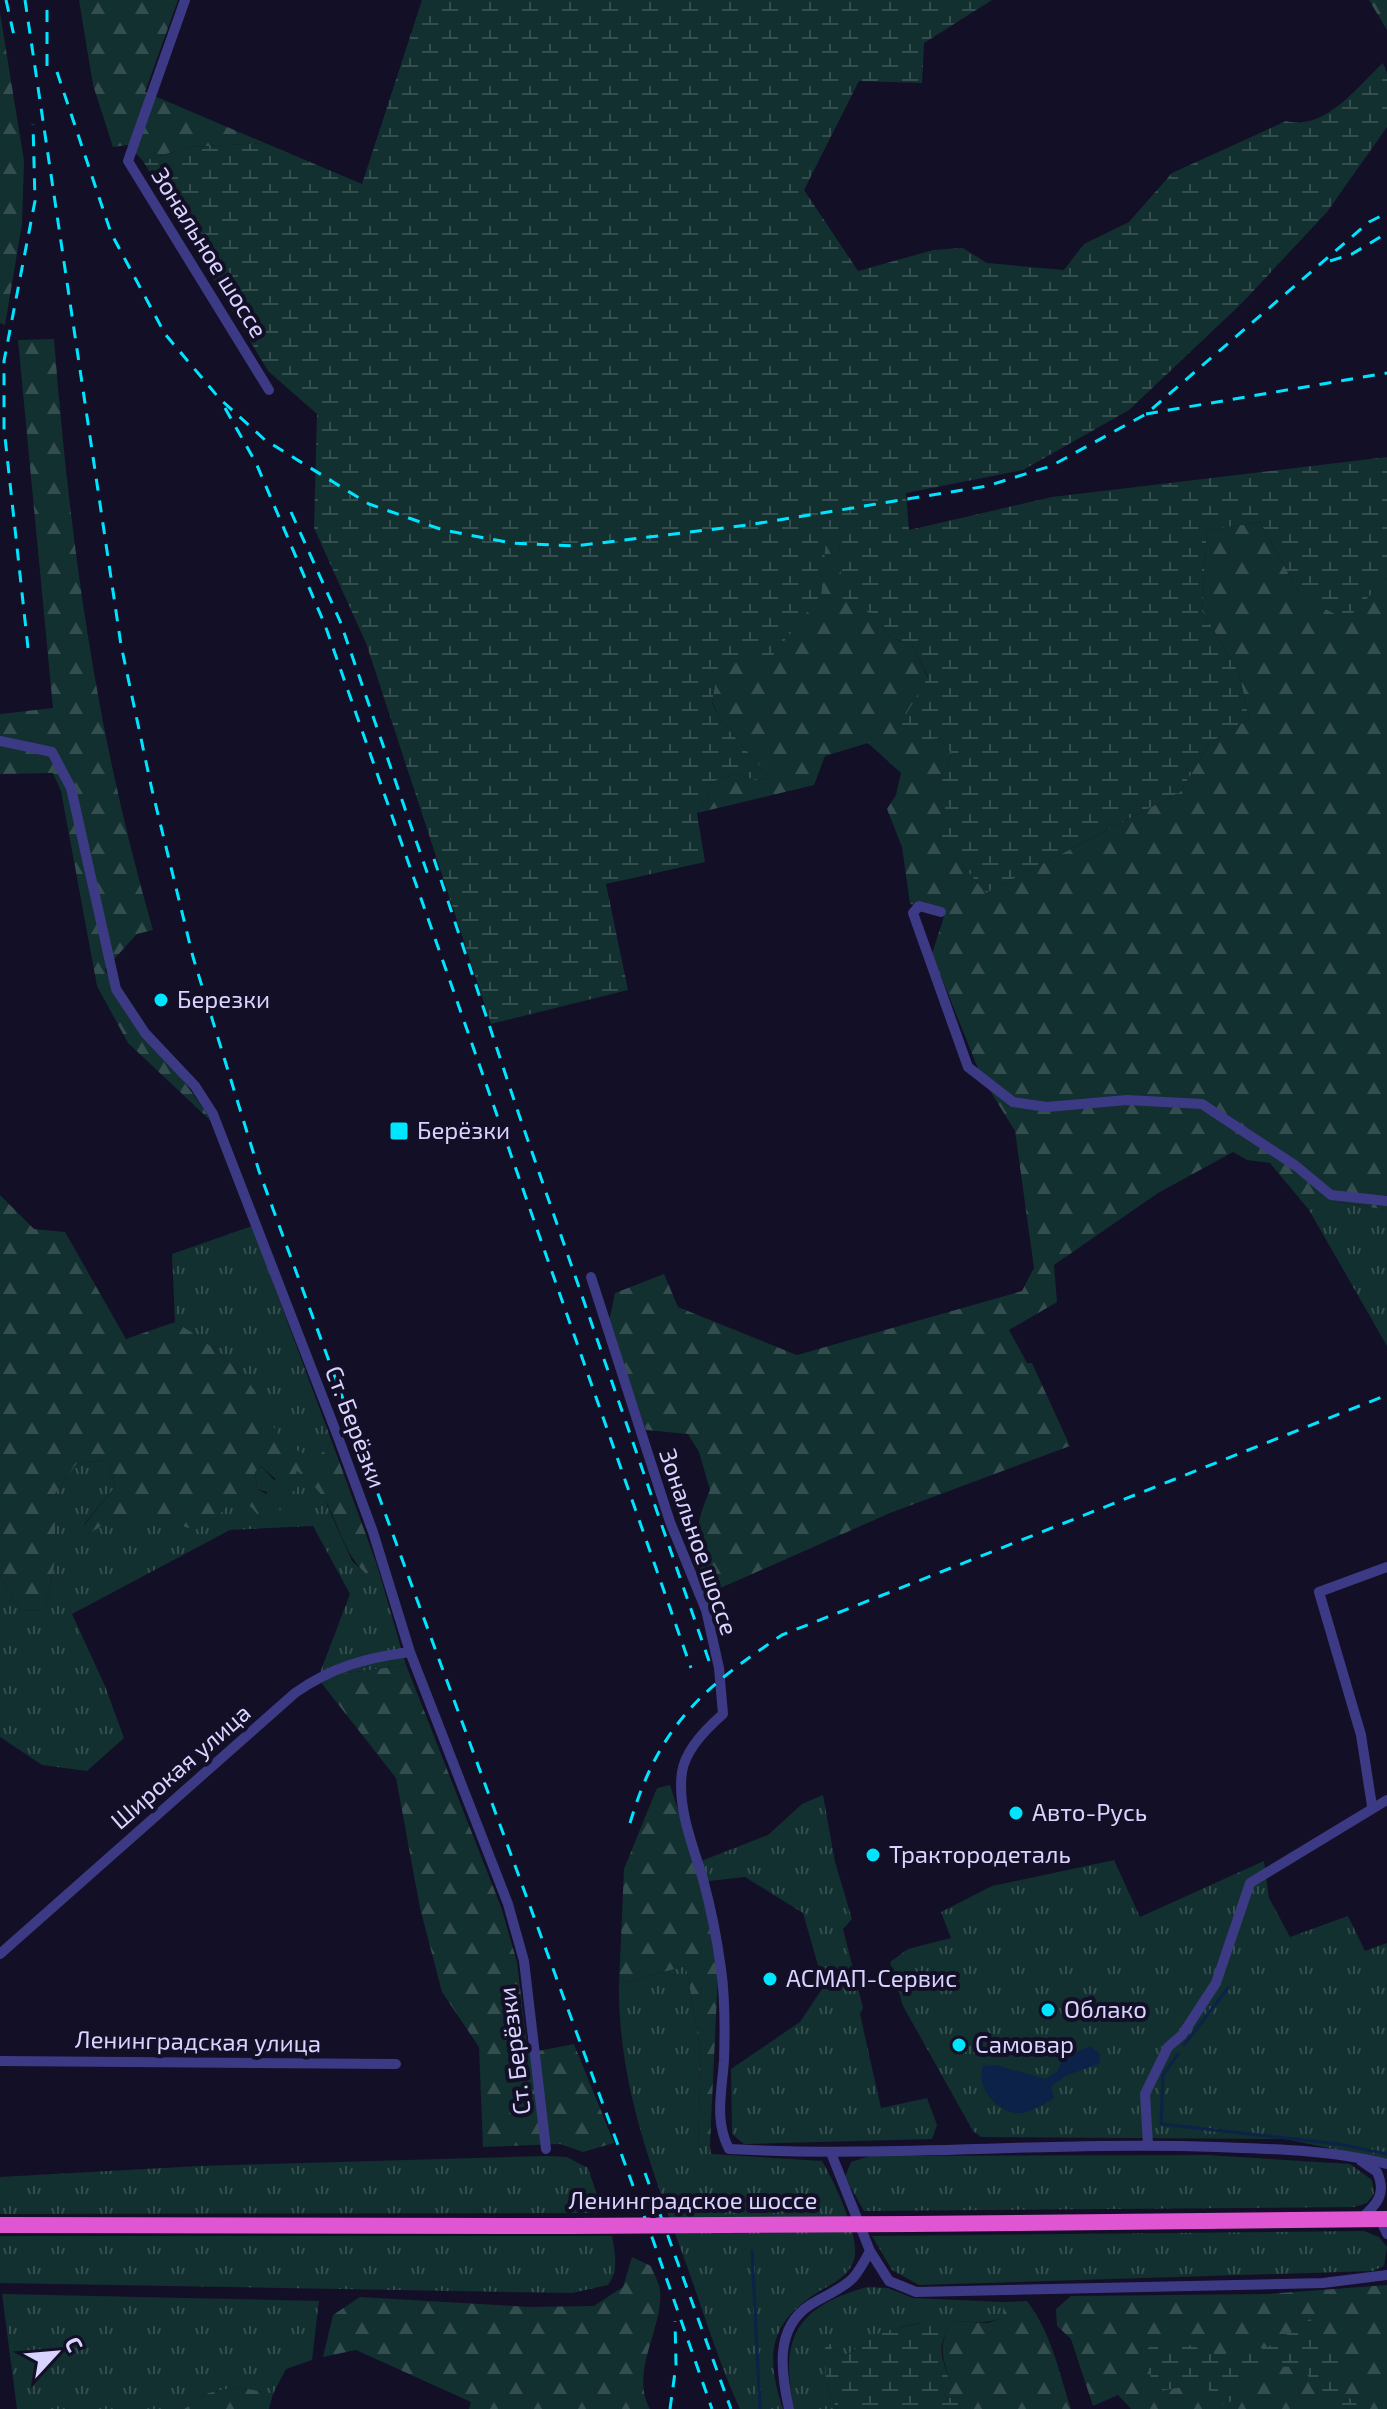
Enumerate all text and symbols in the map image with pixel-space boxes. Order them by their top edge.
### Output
street label: Зональное шоссе [146,162,274,343]
place label: Березки [177,984,270,1013]
marker: Березки [152,991,170,1009]
place label: Берёзки [417,1115,510,1144]
marker: Берёзки [388,1120,410,1142]
street label: Ст. Берёзки [320,1361,393,1492]
street label: Зональное шоссе [654,1444,745,1639]
street label: Широкая улица [104,1697,256,1835]
place label: Авто-Русь [1032,1797,1147,1827]
marker: Авто-Русь [1007,1804,1025,1822]
place label: Трактородеталь [889,1839,1071,1868]
marker: Трактородеталь [864,1846,882,1864]
place label: АСМАП-Сервис [786,1963,957,1992]
marker: АСМАП-Сервис [761,1970,779,1988]
street label: Ст. Берёзки [491,1986,536,2117]
place label: Облако [1064,1994,1147,2023]
marker: Облако [1039,2001,1057,2019]
street label: Ленинградская улица [75,2024,321,2058]
place label: Самовар [975,2029,1074,2058]
marker: Самовар [950,2036,968,2054]
street label: Ленинградское шоссе [569,2185,817,2214]
north arrow [16,2313,96,2393]
text: С [60,2332,89,2355]

